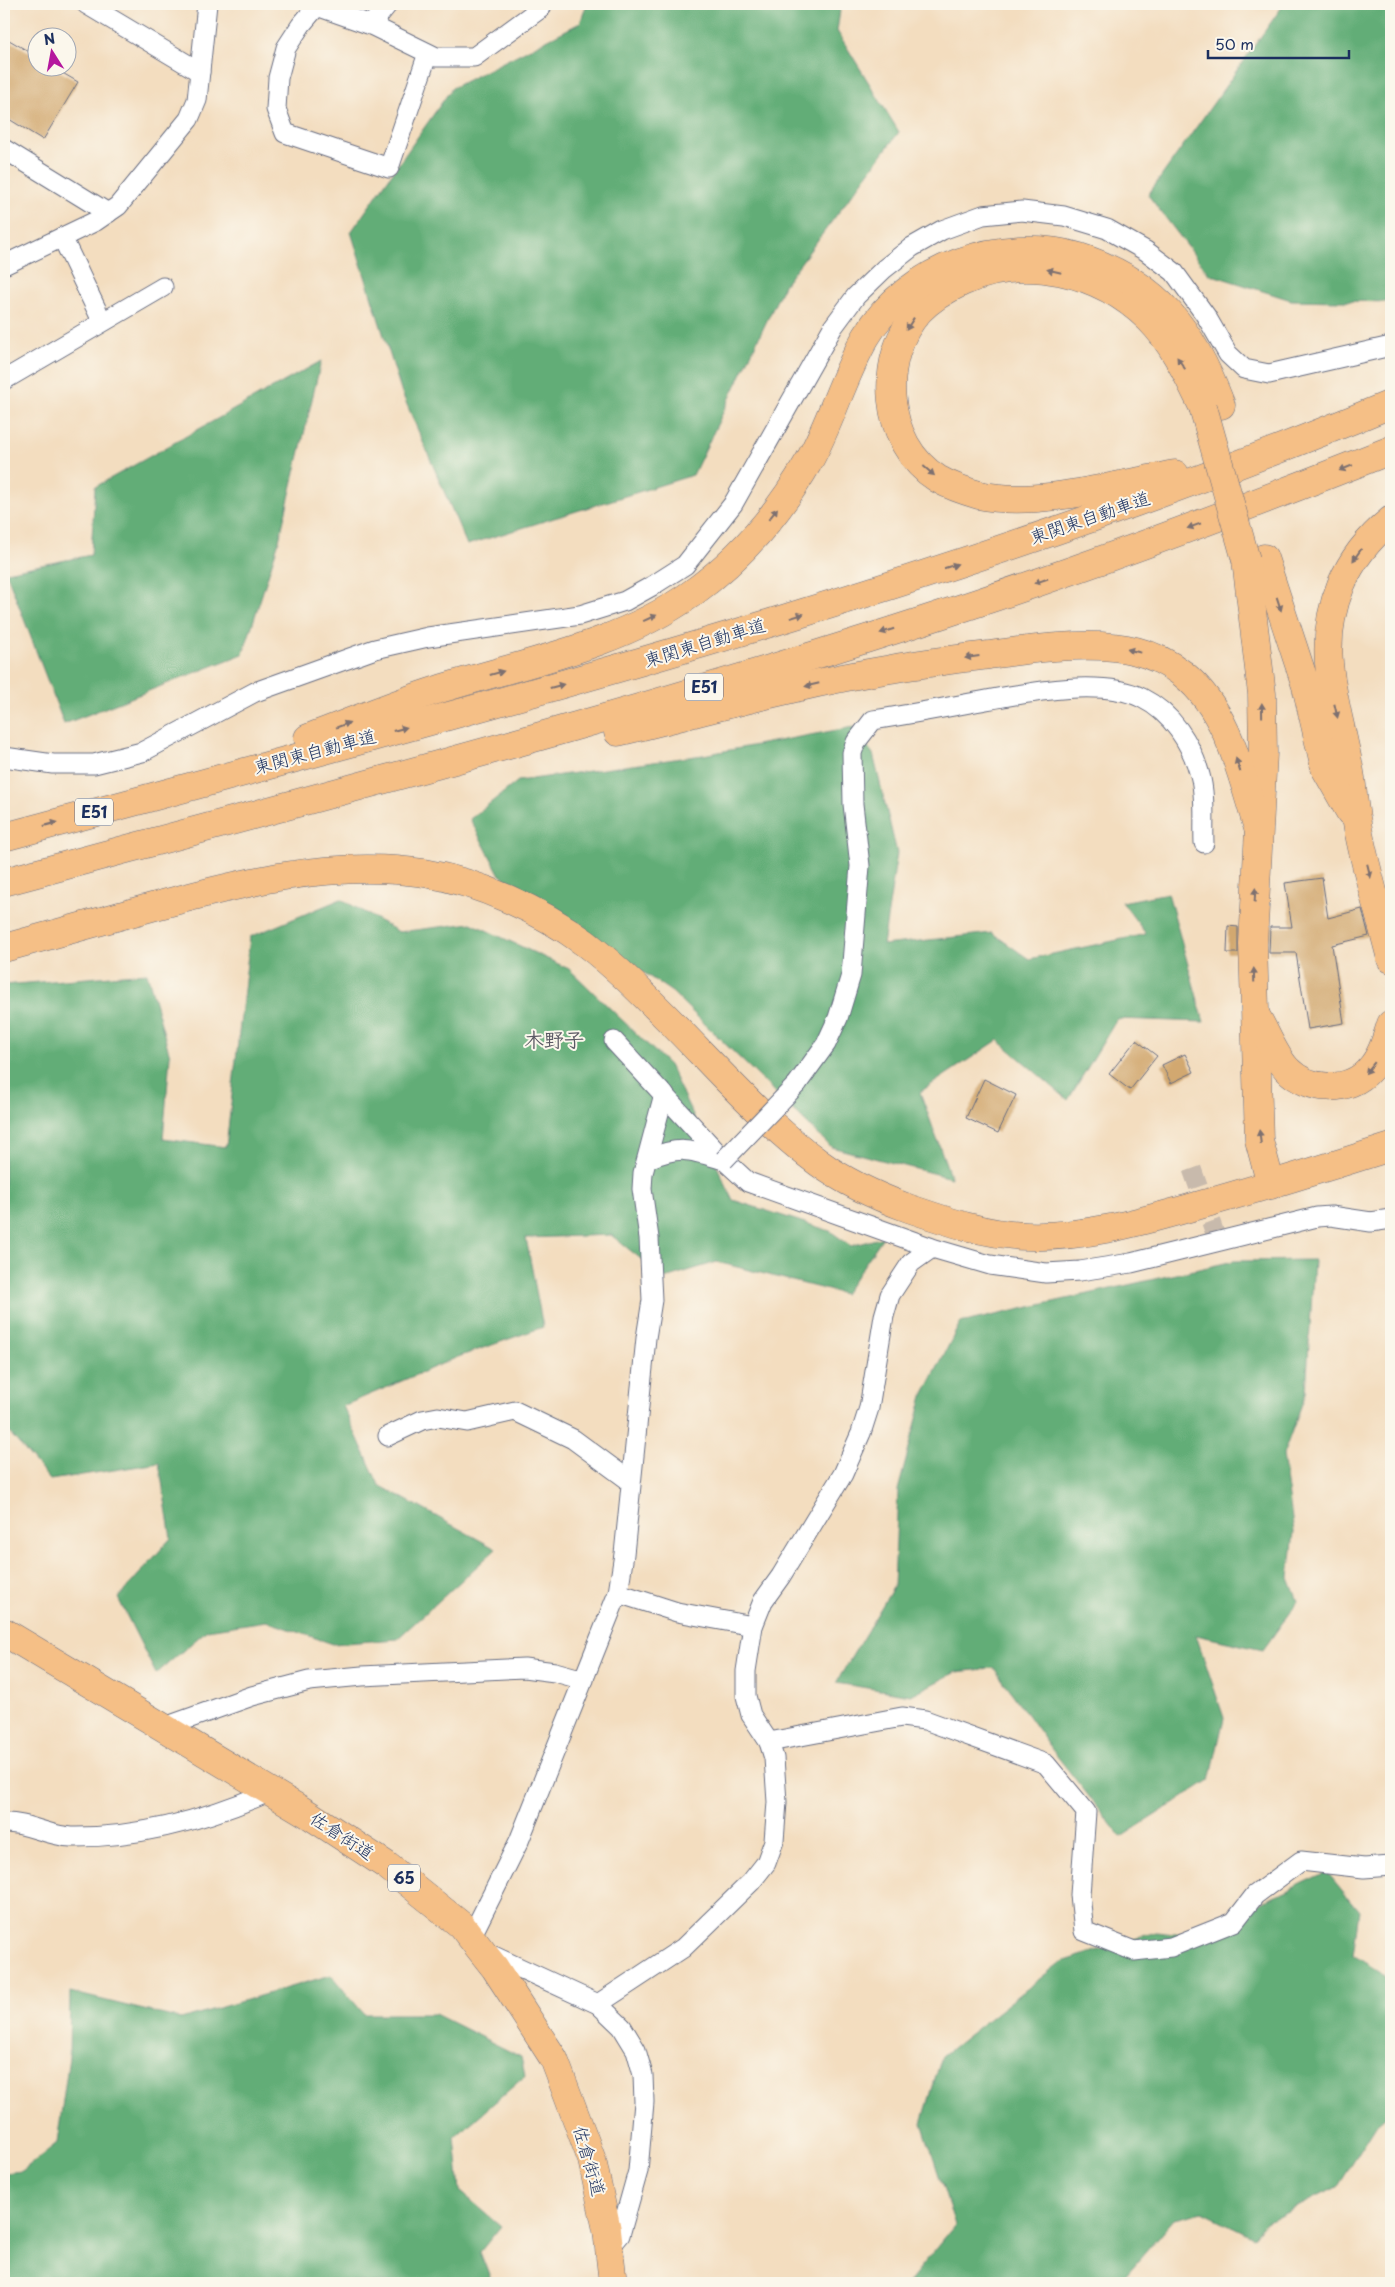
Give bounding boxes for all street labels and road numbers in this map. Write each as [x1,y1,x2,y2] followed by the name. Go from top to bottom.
[1026,483,1153,550] street label: 東関東自動車道
[640,610,769,673] street label: 東関東自動車道
[685,674,723,700] road number: E51
[250,721,379,780] street label: 東関東自動車道
[75,799,113,826] road number: E51
[305,1804,380,1866] street label: 佐倉街道
[388,1865,420,1892] road number: 65
[568,2122,613,2199] street label: 佐倉街道

